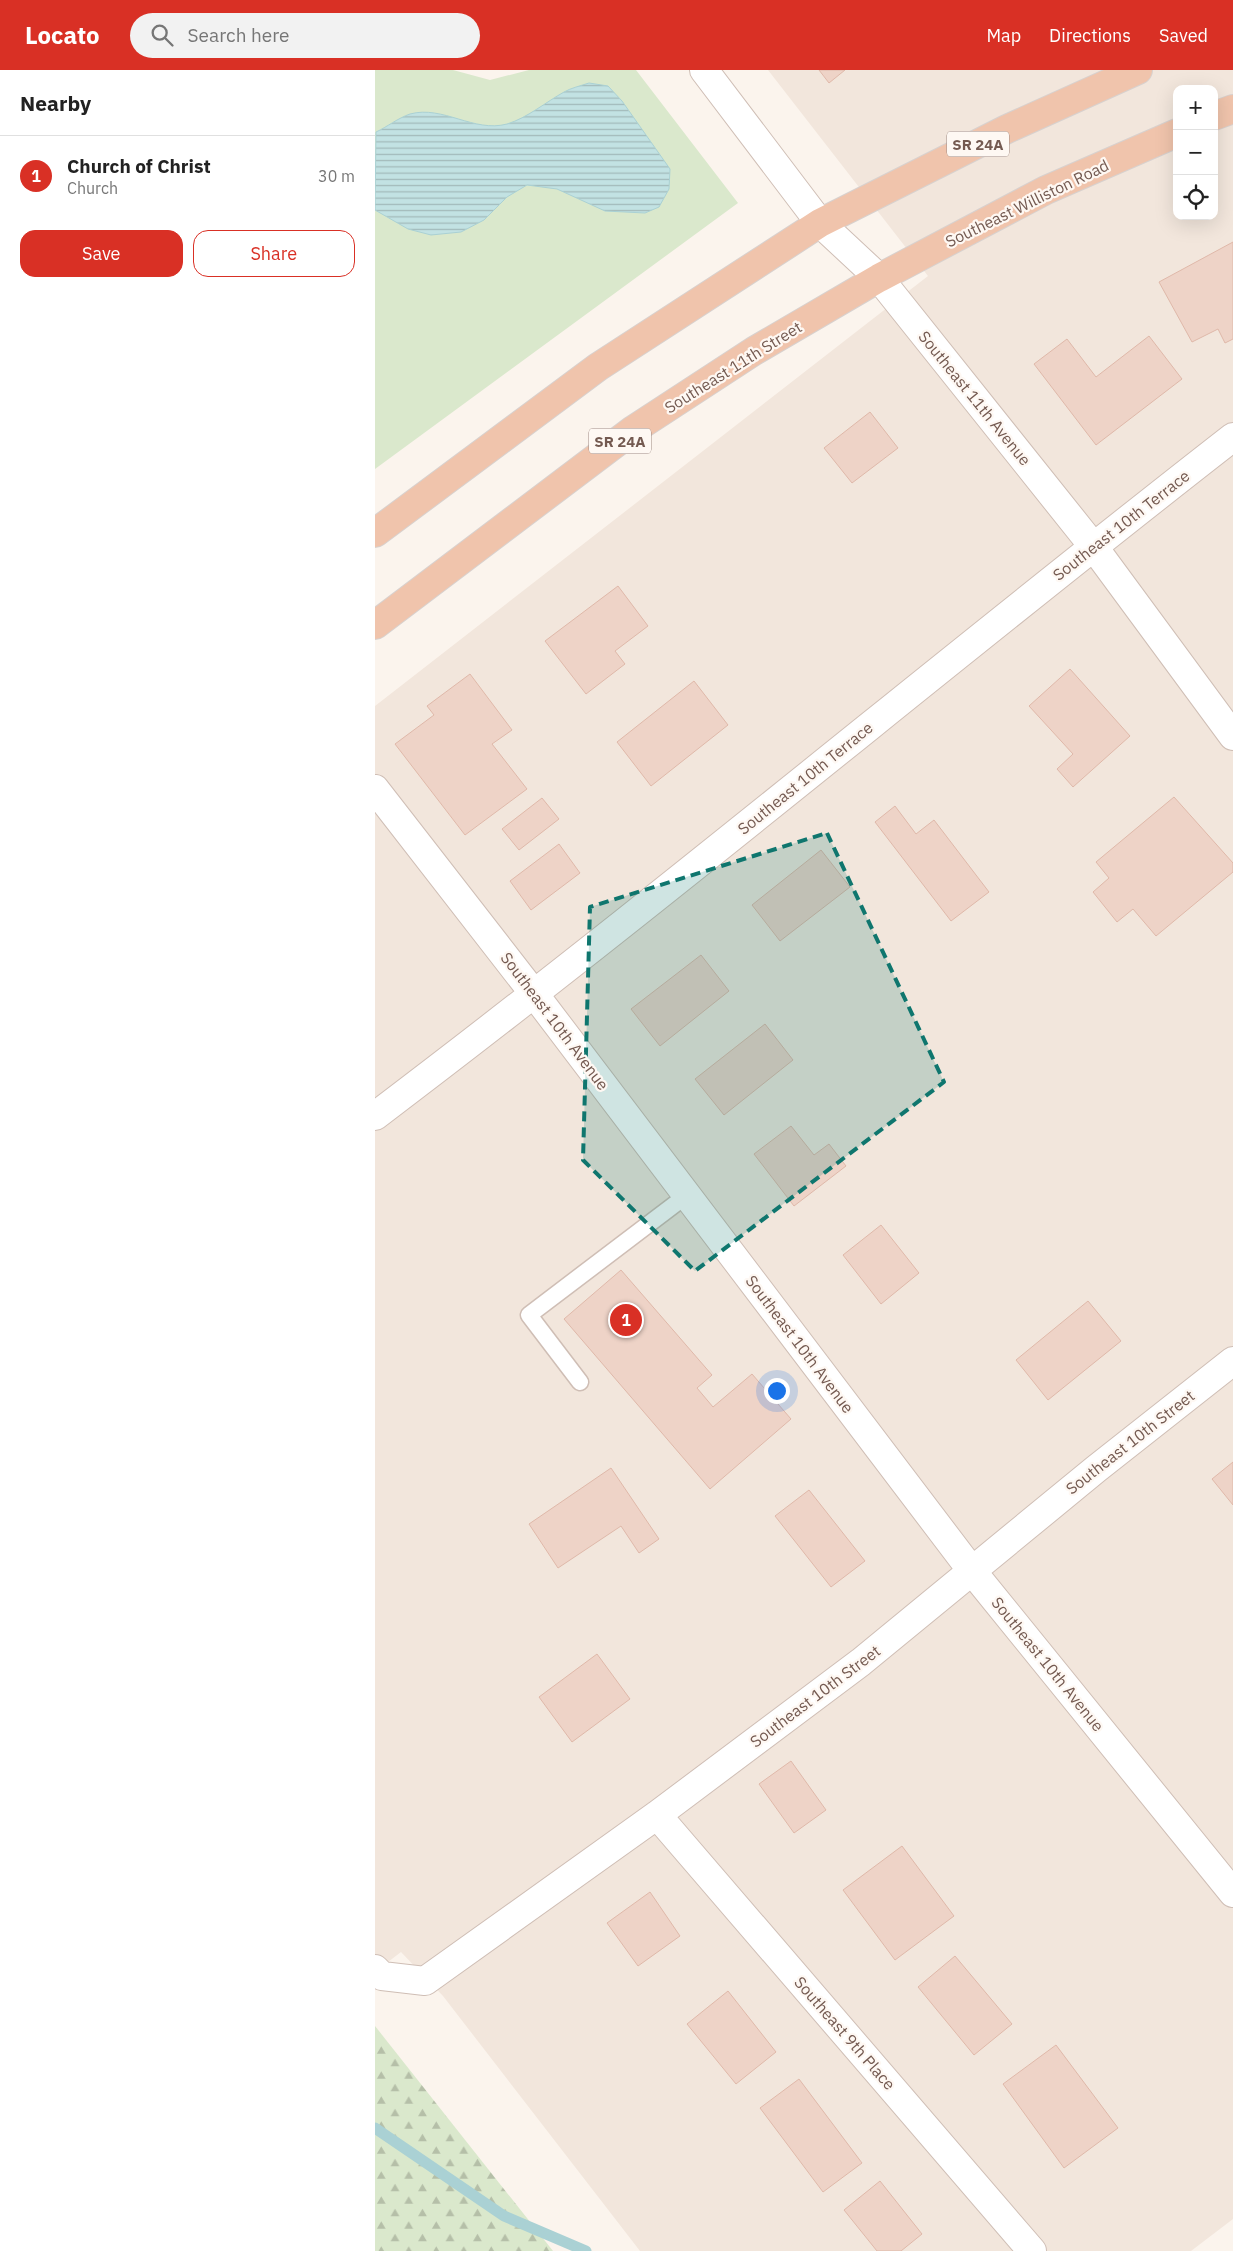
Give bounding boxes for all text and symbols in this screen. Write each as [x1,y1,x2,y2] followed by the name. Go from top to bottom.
[130,13,480,58] search box
[25,19,100,51] text: Locato
[148,21,176,49] icon: search
[188,23,289,47] text: Search here
[986,24,1021,47] text: Map
[1049,24,1131,47] text: Directions
[1159,24,1208,47] text: Saved
[1173,85,1218,220] map controls
[1173,85,1218,130] button: +
[20,89,91,117] text: Nearby
[1173,130,1218,175] button: −
[947,132,1009,156] road number: SR 24A
[67,154,211,178] text: Church of Christ
[942,155,1112,251] street label: Southeast Williston Road
[31,166,41,186] text: 1
[318,166,355,186] text: 30 m
[1173,175,1218,220] button: locate
[67,178,118,198] text: Church
[20,230,183,277] button: Save
[193,230,355,277] button: Share
[661,317,805,417] street label: Southeast 11th Street
[915,327,1036,470] street label: Southeast 11th Avenue
[589,428,651,454] road number: SR 24A
[1049,465,1194,585] street label: Southeast 10th Terrace
[733,717,877,839] street label: Southeast 10th Terrace
[497,948,614,1094] street label: Southeast 10th Avenue
[742,1271,859,1417] street label: Southeast 10th Avenue
[610,1301,642,1339] pin: 1
[764,1378,790,1404] your location
[1062,1385,1198,1499] street label: Southeast 10th Street
[988,1593,1109,1736] street label: Southeast 10th Avenue
[746,1640,884,1752] street label: Southeast 10th Street
[790,1972,900,2094] street label: Southeast 9th Place

